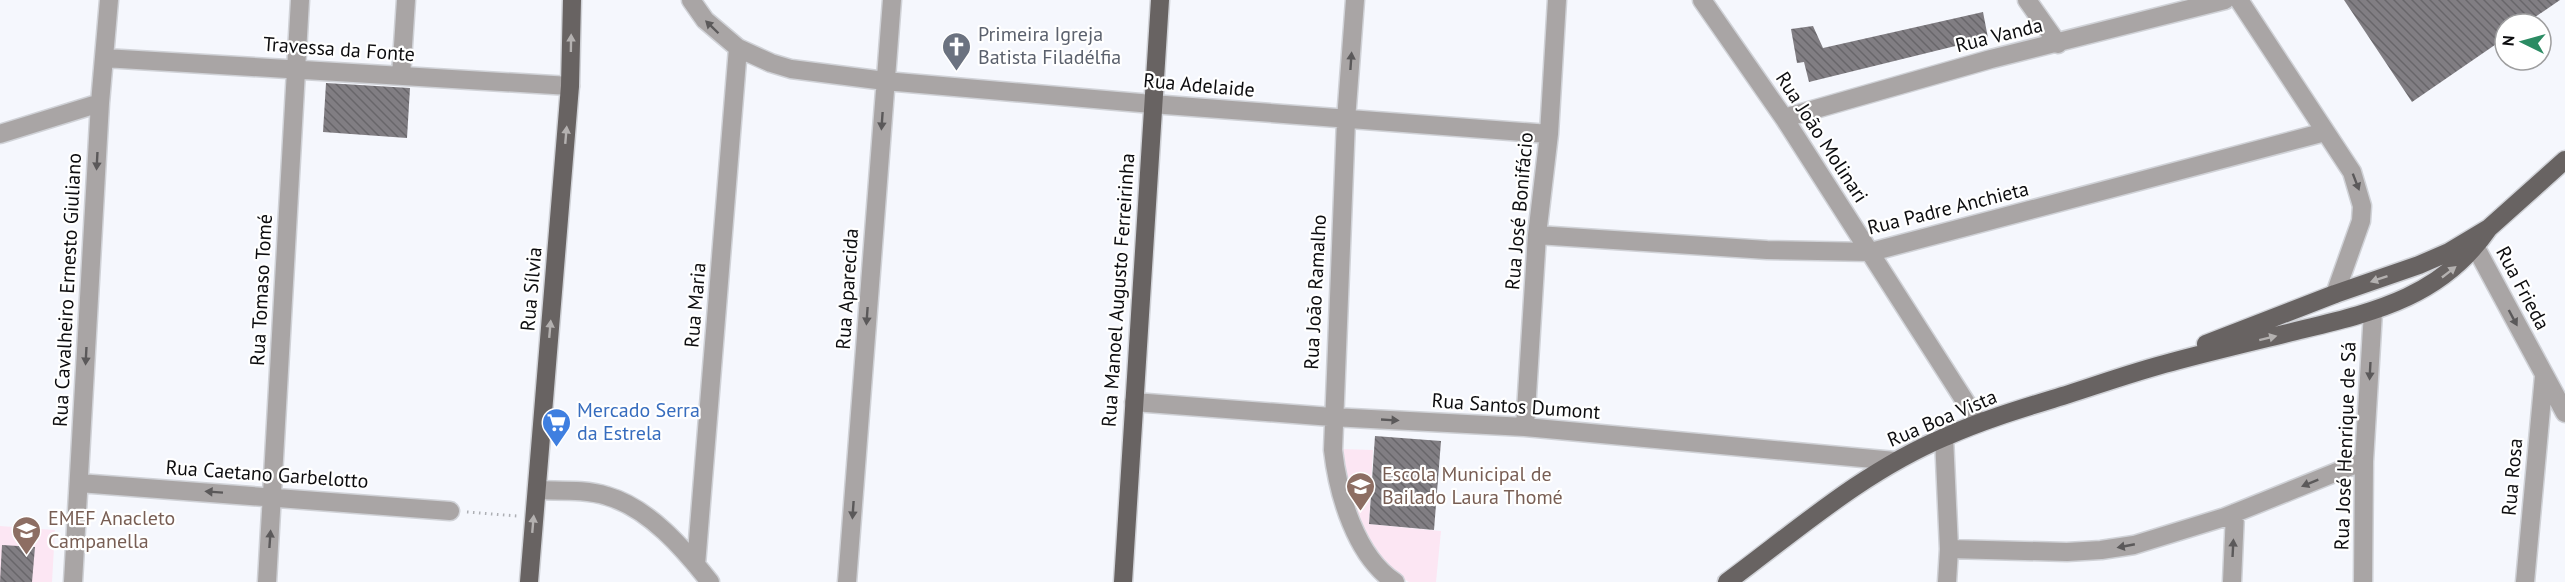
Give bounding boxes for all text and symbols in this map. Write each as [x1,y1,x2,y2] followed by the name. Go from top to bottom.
[1953,12,2045,58] street label: Rua Vanda
[2493,12,2553,72] north arrow
[706,20,720,34] one-way arrow
[978,21,1121,70] place label: Primeira Igreja Batista Filadélfia
[941,30,973,72] church icon: Primeira Igreja Batista Filadélfia
[262,31,416,67] street label: Travessa da Fonte
[566,34,576,53] one-way arrow
[2498,35,2518,47] text: N
[1346,52,1356,71] one-way arrow
[1142,67,1256,103] street label: Rua Adelaide
[1770,67,1874,207] street label: Rua João Molinari
[877,112,887,131] one-way arrow
[561,125,571,144] one-way arrow
[1499,131,1539,291] street label: Rua José Bonifácio
[47,152,87,428] street label: Rua Cavalheiro Ernesto Giuliano
[92,152,102,171] one-way arrow
[1095,152,1141,428] street label: Rua Manoel Augusto Ferreirinha
[2351,173,2361,191] one-way arrow
[1865,175,2031,241] street label: Rua Padre Anchieta
[244,213,278,367] street label: Rua Tomaso Tomé
[1298,214,1332,370] street label: Rua João Ramalho
[830,228,864,350] street label: Rua Aparecida
[2490,242,2556,334] street label: Rua Frieda
[514,246,548,332] street label: Rua Sílvia
[678,261,712,349] street label: Rua Maria
[2441,266,2457,278] one-way arrow
[2370,275,2388,284] one-way arrow
[862,306,872,325] one-way arrow
[2508,310,2518,327] one-way arrow
[545,320,555,339] one-way arrow
[2258,333,2277,343] one-way arrow
[2328,341,2362,551] street label: Rua José Henrique de Sá
[82,347,91,366] one-way arrow
[2365,361,2374,380] one-way arrow
[1883,383,2001,453] street label: Rua Boa Vista
[1431,387,1601,425] street label: Rua Santos Dumont
[577,397,700,446] place label: Mercado Serra da Estrela
[540,406,572,448] supermarket icon: Mercado Serra da Estrela
[1381,416,1400,425] one-way arrow
[2496,437,2528,517] street label: Rua Rosa
[165,454,369,494] street label: Rua Caetano Garbelotto
[1382,461,1563,510] place label: Escola Municipal de Bailado Laura Thomé
[1345,470,1377,512] school or university icon: Escola Municipal de Bailado Laura Thomé
[2301,479,2319,488] one-way arrow
[204,487,223,497] one-way arrow
[848,501,857,520] one-way arrow
[48,505,175,554] place label: EMEF Anacleto Campanella
[11,514,43,556] school or university icon: EMEF Anacleto Campanella
[529,514,538,533] one-way arrow
[265,529,274,548] one-way arrow
[2229,538,2238,557] one-way arrow
[2116,542,2135,551] one-way arrow

